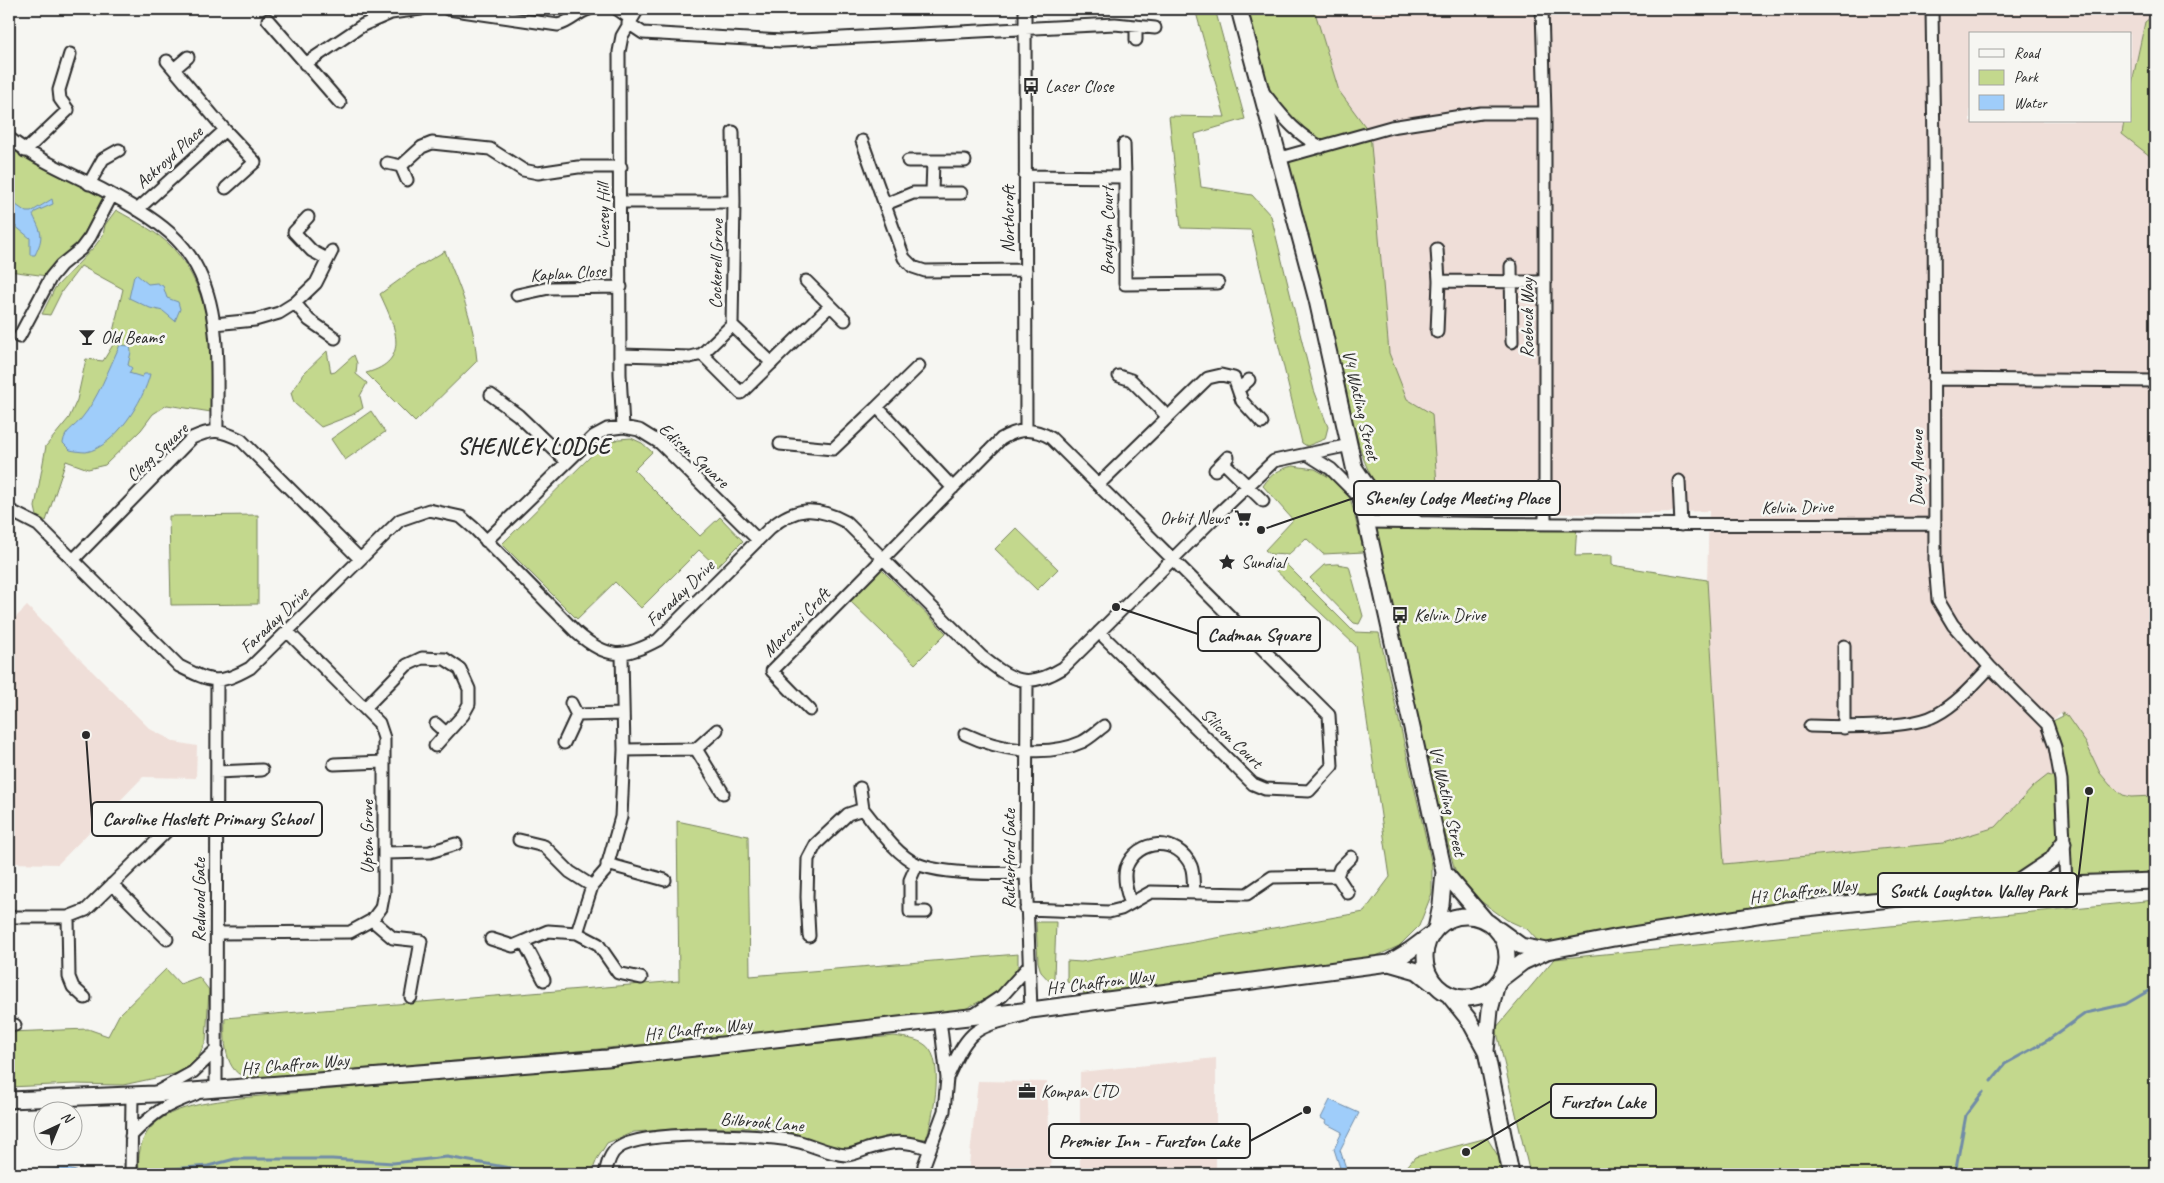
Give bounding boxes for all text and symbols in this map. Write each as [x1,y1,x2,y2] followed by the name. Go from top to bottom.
[1969,32,2132,122] legend
[2014,44,2041,63] text: Road
[2014,68,2039,87] text: Park
[1045,75,1115,97] place label: Laser Close
[1021,76,1041,96] bus stop icon: Laser Close
[2014,94,2048,113] text: Water
[131,120,208,193] street label: Ackroyd Place
[592,180,614,249] street label: Livesey Hill
[997,184,1019,253] street label: Northcroft
[1096,184,1118,275] street label: Brayton Court
[704,218,728,309] street label: Cockerell Grove
[530,259,608,287] street label: Kaplan Close
[1516,276,1538,358] street label: Roebuck Way
[101,326,165,348] place label: Old Beams
[77,327,97,347] bar icon: Old Beams
[1338,348,1385,464] street label: V4 Watling Street
[122,417,193,486] street label: Clegg Square
[654,418,735,493] street label: Edison Square
[1906,429,1928,506] street label: Davy Avenue
[457,433,613,461] district label: SHENLEY LODGE
[1354,481,1560,515] callout: Shenley Lodge Meeting Place
[1364,486,1551,510] text: Shenley Lodge Meeting Place
[1761,495,1834,519] street label: Kelvin Drive
[1160,507,1231,529] place label: Orbit News
[1233,508,1253,528] supermarket icon: Orbit News
[1241,551,1288,573] place label: Sundial
[1217,552,1237,572] place icon: Sundial
[641,554,720,631] street label: Faraday Drive
[235,581,314,658] street label: Faraday Drive
[758,582,835,661] street label: Marconi Croft
[1414,604,1486,626] place label: Kelvin Drive
[1390,605,1410,625] bus stop icon: Kelvin Drive
[1198,617,1320,651] callout: Cadman Square
[1208,623,1312,647] text: Cadman Square
[1196,703,1269,774] street label: Silicon Court
[1425,744,1472,860] street label: V4 Watling Street
[356,799,378,874] street label: Upton Grove
[92,802,322,836] callout: Caroline Haslett Primary School
[102,807,315,831] text: Caroline Haslett Primary School
[998,808,1020,909] street label: Rutherford Gate
[188,857,210,942] street label: Redwood Gate
[1748,873,1860,909] street label: H7 Chaffron Way
[1878,873,2077,907] callout: South Loughton Valley Park
[1889,879,2069,903] text: South Loughton Valley Park
[1045,964,1157,1000] street label: H7 Chaffron Way
[643,1012,755,1046] street label: H7 Chaffron Way
[240,1048,352,1080] street label: H7 Chaffron Way
[1041,1080,1119,1102] place label: Kompan LTD
[1017,1081,1037,1101] office icon: Kompan LTD
[1551,1084,1656,1118] callout: Furzton Lake
[1561,1090,1647,1114] text: Furzton Lake
[32,1100,82,1150] north arrow
[720,1107,806,1137] street label: Bilbrook Lane
[58,1108,77,1128] text: N
[1049,1124,1250,1158] callout: Premier Inn - Furzton Lake
[1059,1129,1241,1153] text: Premier Inn - Furzton Lake

